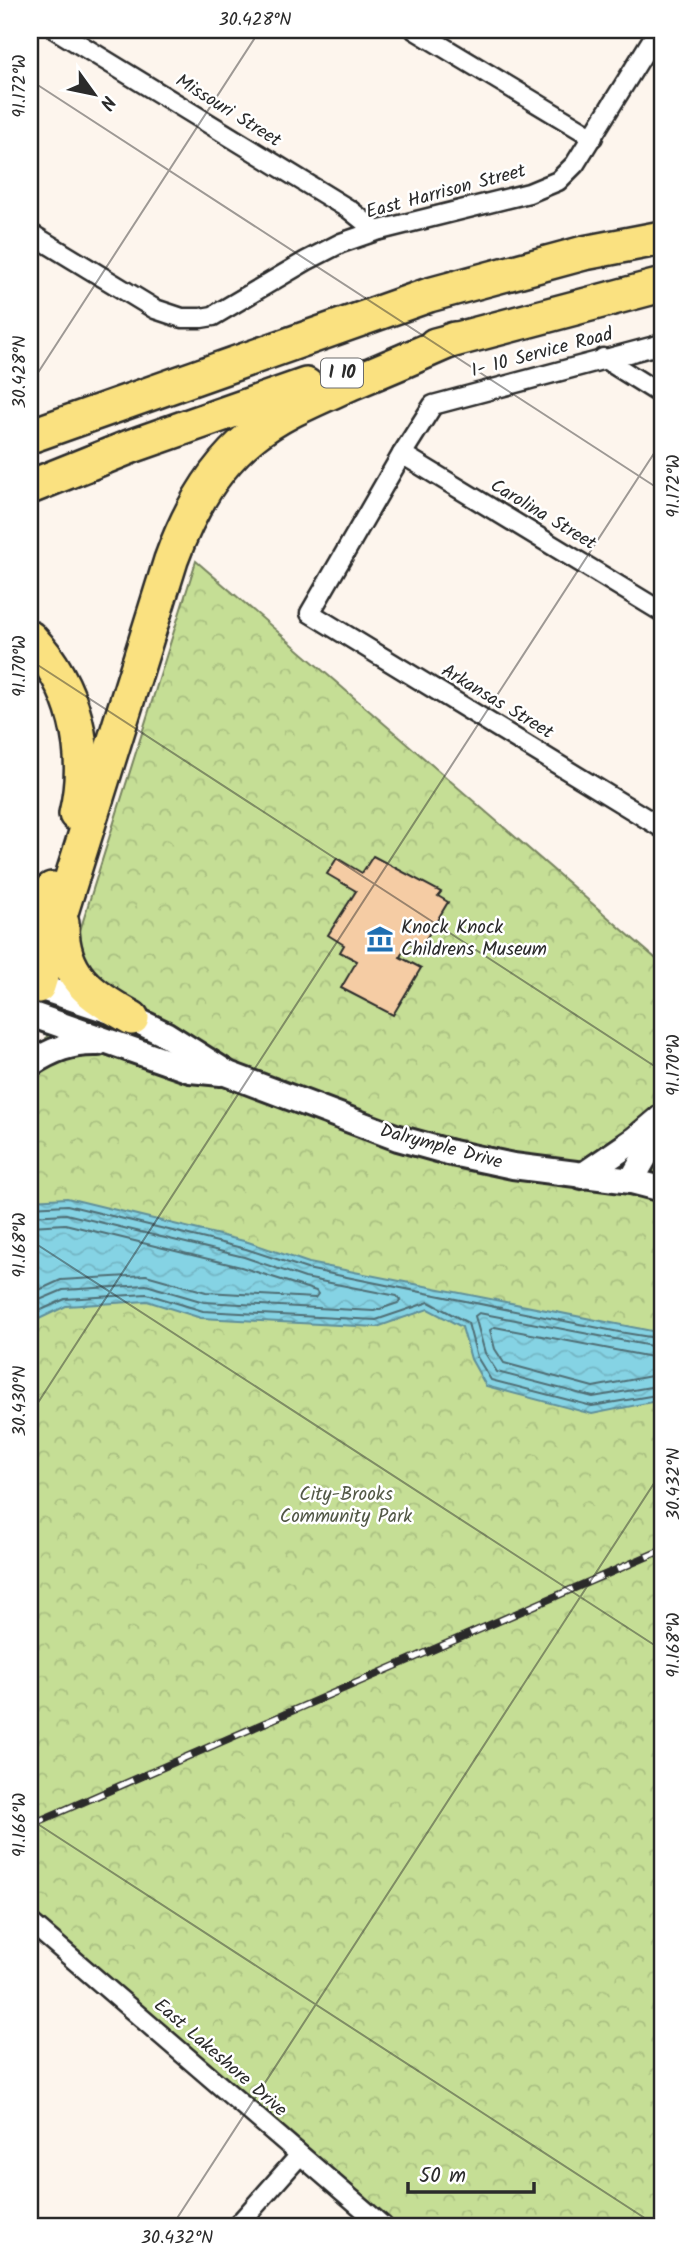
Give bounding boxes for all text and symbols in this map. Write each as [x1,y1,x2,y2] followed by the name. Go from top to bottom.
[218,6,292,35] text: 30.428°N
[6,54,35,118] text: 91.172°W
[60,60,130,130] north arrow
[169,66,287,156] street label: Missouri Street
[91,89,122,115] text: N
[363,156,530,228] street label: East Harrison Street
[468,320,617,386] street label: I- 10 Service Road
[6,335,35,409] text: 30.428°N
[321,358,363,388] road number: I 10
[660,454,689,518] text: 91.172°W
[484,471,602,559] street label: Carolina Street
[6,635,35,697] text: 91.170°W
[435,657,560,748] street label: Arkansas Street
[401,913,547,965] place label: Knock Knock Childrens Museum
[365,924,395,954] museum icon: Knock Knock Childrens Museum
[660,1034,689,1096] text: 91.170°W
[376,1116,506,1178] street label: Dalrymple Drive
[6,1212,35,1278] text: 91.168°W
[6,1365,35,1437] text: 30.430°N
[660,1448,689,1520] text: 30.432°N
[280,1480,412,1532] park label: City-Brooks Community Park
[660,1612,689,1678] text: 91.168°W
[6,1793,35,1857] text: 91.166°W
[146,1991,294,2125] street label: East Lakeshore Drive
[408,2151,534,2195] scale bar
[419,2160,466,2193] text: 50 m
[141,2224,213,2253] text: 30.432°N

